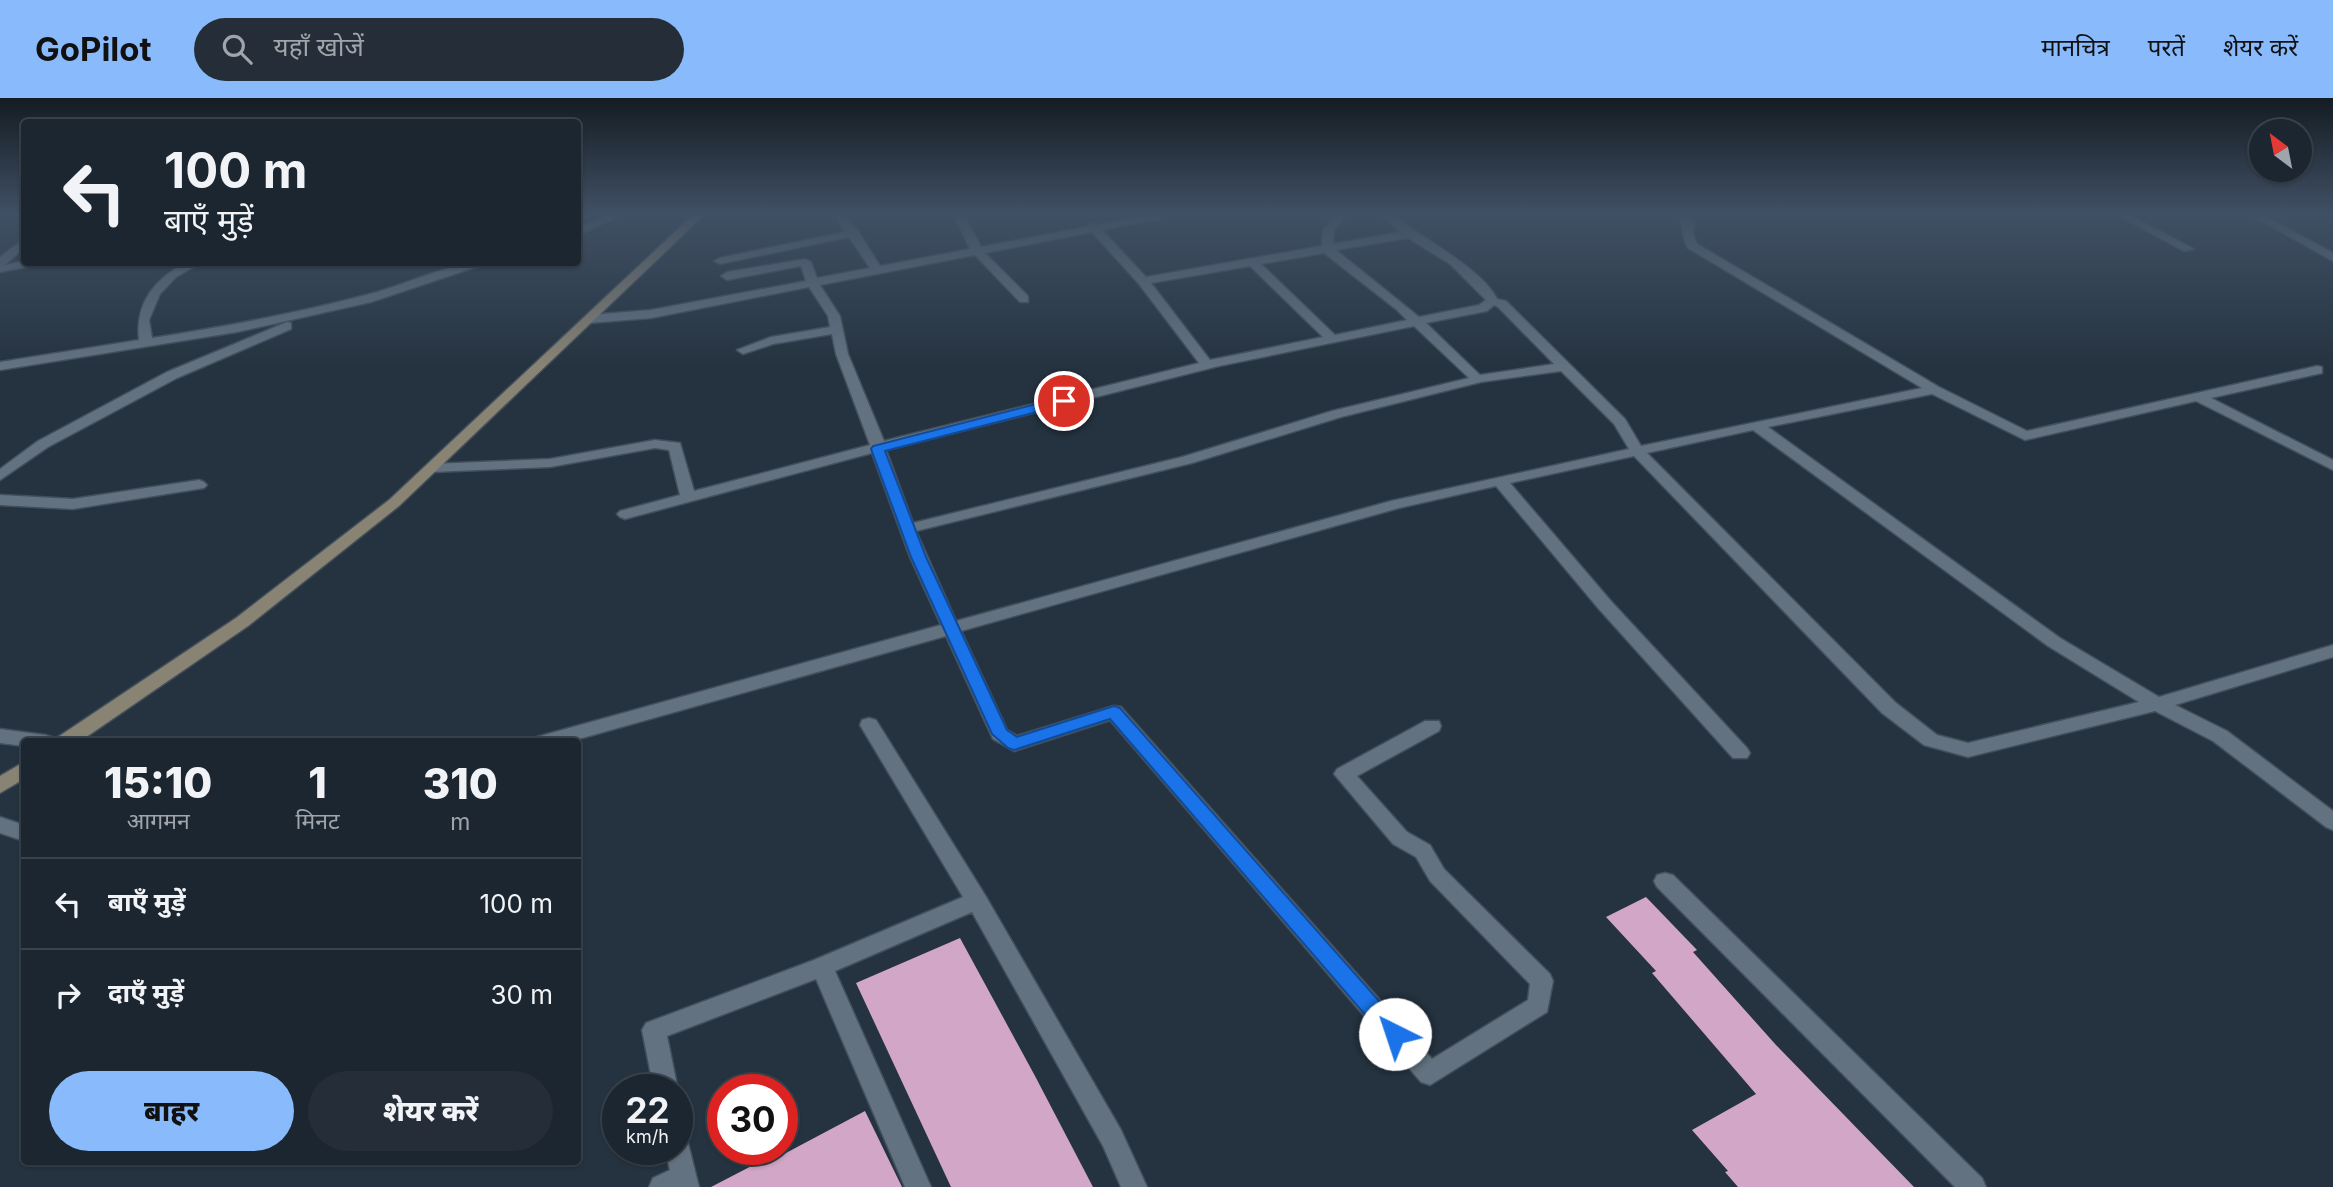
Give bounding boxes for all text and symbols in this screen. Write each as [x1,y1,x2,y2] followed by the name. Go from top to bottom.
[194,18,684,81] search box
[35,29,152,69] text: GoPilot
[218,30,256,68] icon: search
[274,31,364,62] text: यहाँ खोजें
[2041,33,2110,62] text: मानचित्र
[2148,33,2185,62] text: परतें
[2223,33,2298,62] text: शेयर करें
[2249,119,2312,182] north arrow
[2249,119,2312,182] map controls
[164,141,308,200] text: 100 m
[49,147,140,238] icon: left
[164,201,254,240] text: बाएँ मुड़ें
[1034,371,1094,431] pin
[1045,382,1083,420] icon: arrive
[104,757,212,808] text: 15:10
[308,757,327,808] text: 1
[423,758,498,809] text: 310
[127,807,190,835] text: आगमन
[296,807,340,835] text: मिनट
[450,808,470,836] text: m
[49,885,87,923] icon: left
[108,886,185,917] text: बाएँ मुड़ें
[480,888,553,919] text: 100 m
[49,976,87,1014] icon: right
[108,977,184,1008] text: दाएँ मुड़ें
[490,979,553,1010] text: 30 m
[1358,997,1432,1071] position arrow
[49,1071,294,1151] button: बाहर
[308,1071,553,1151] button: शेयर करें
[707,1074,798,1165] speed limit sign: 30
[625,1089,670,1131] text: 22
[626,1126,669,1147] text: km/h

